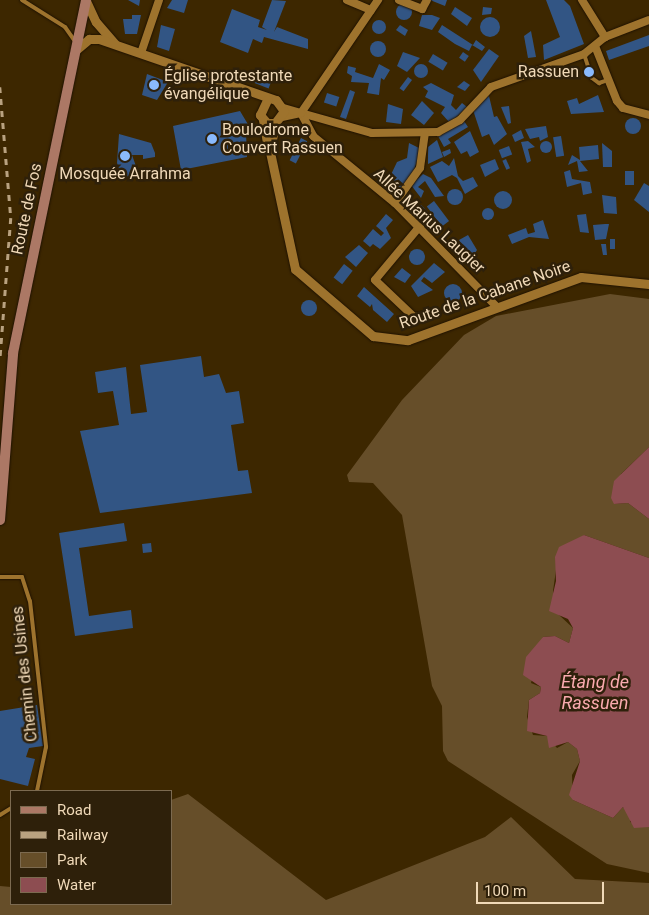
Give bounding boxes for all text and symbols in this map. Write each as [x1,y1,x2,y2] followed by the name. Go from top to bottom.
[518,62,579,82] place label: Rassuen
[164,66,292,104] place label: Église protestante évangélique
[583,66,595,78] marker: Rassuen
[148,79,160,91] marker: Église protestante évangélique
[222,120,343,158] place label: Boulodrome Couvert Rassuen
[206,133,218,145] marker: Boulodrome Couvert Rassuen
[119,150,131,162] marker: Mosquée Arrahma
[8,162,46,256] street label: Route de Fos
[59,164,191,184] place label: Mosquée Arrahma
[369,164,489,278] street label: Allée Marius Laugier
[397,257,573,333] street label: Route de la Cabane Noire
[8,605,42,743] street label: Chemin des Usines
[561,672,629,714] water label: Étang de Rassuen
[10,790,172,905] legend
[57,801,91,819] text: Road
[57,826,108,844] text: Railway
[57,851,87,869] text: Park
[479,872,606,904] scale bar
[57,876,96,894] text: Water
[484,882,526,900] text: 100 m

